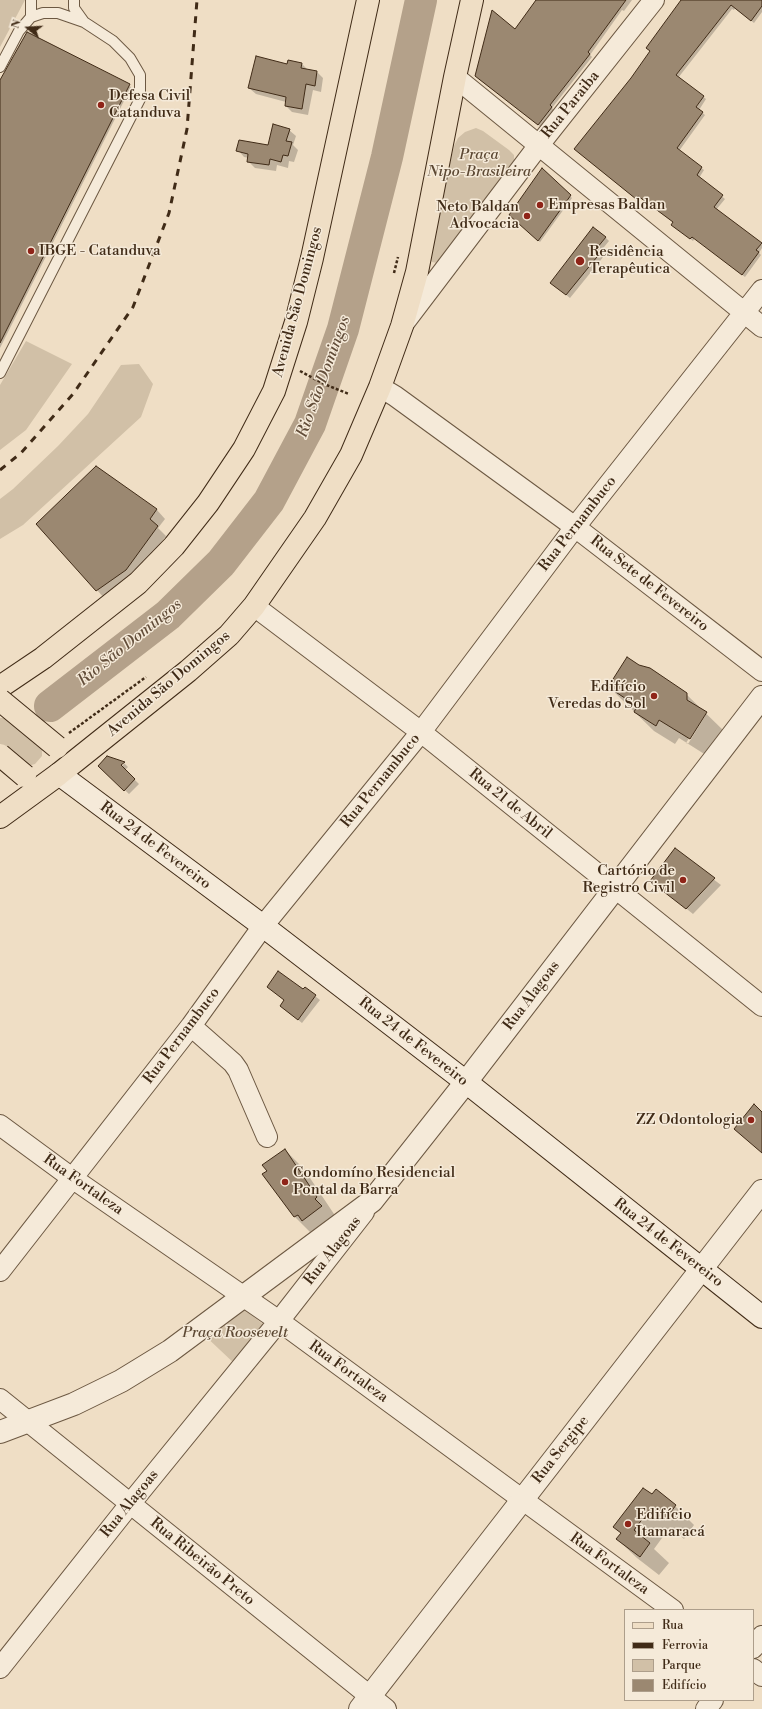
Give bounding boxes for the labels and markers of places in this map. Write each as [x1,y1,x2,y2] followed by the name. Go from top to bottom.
[109,87,190,122] place label: Defesa Civil Catanduva
[96,100,106,110] marker: Defesa Civil Catanduva
[548,196,665,214] place label: Empresas Baldan
[436,198,519,233] place label: Neto Baldan Advocacia
[535,200,545,210] marker: Empresas Baldan
[522,211,532,221] marker: Neto Baldan Advocacia
[39,242,161,260] place label: IBGE - Catanduva
[589,243,670,278] place label: Residência Terapêutica
[26,246,36,256] marker: IBGE - Catanduva
[574,255,586,267] marker: Residência Terapêutica
[548,678,646,713] place label: Edifício Veredas do Sol
[649,691,659,701] marker: Edifício Veredas do Sol
[583,862,675,897] place label: Cartório de Registro Civil
[678,875,688,885] marker: Cartório de Registro Civil
[636,1111,743,1129] place label: ZZ Odontologia
[746,1115,756,1125] marker: ZZ Odontologia
[293,1164,455,1199] place label: Condomíno Residencial Pontal da Barra
[280,1177,290,1187] marker: Condomíno Residencial Pontal da Barra
[636,1506,705,1541] place label: Edifício Itamaracá
[623,1519,633,1529] marker: Edifício Itamaracá

